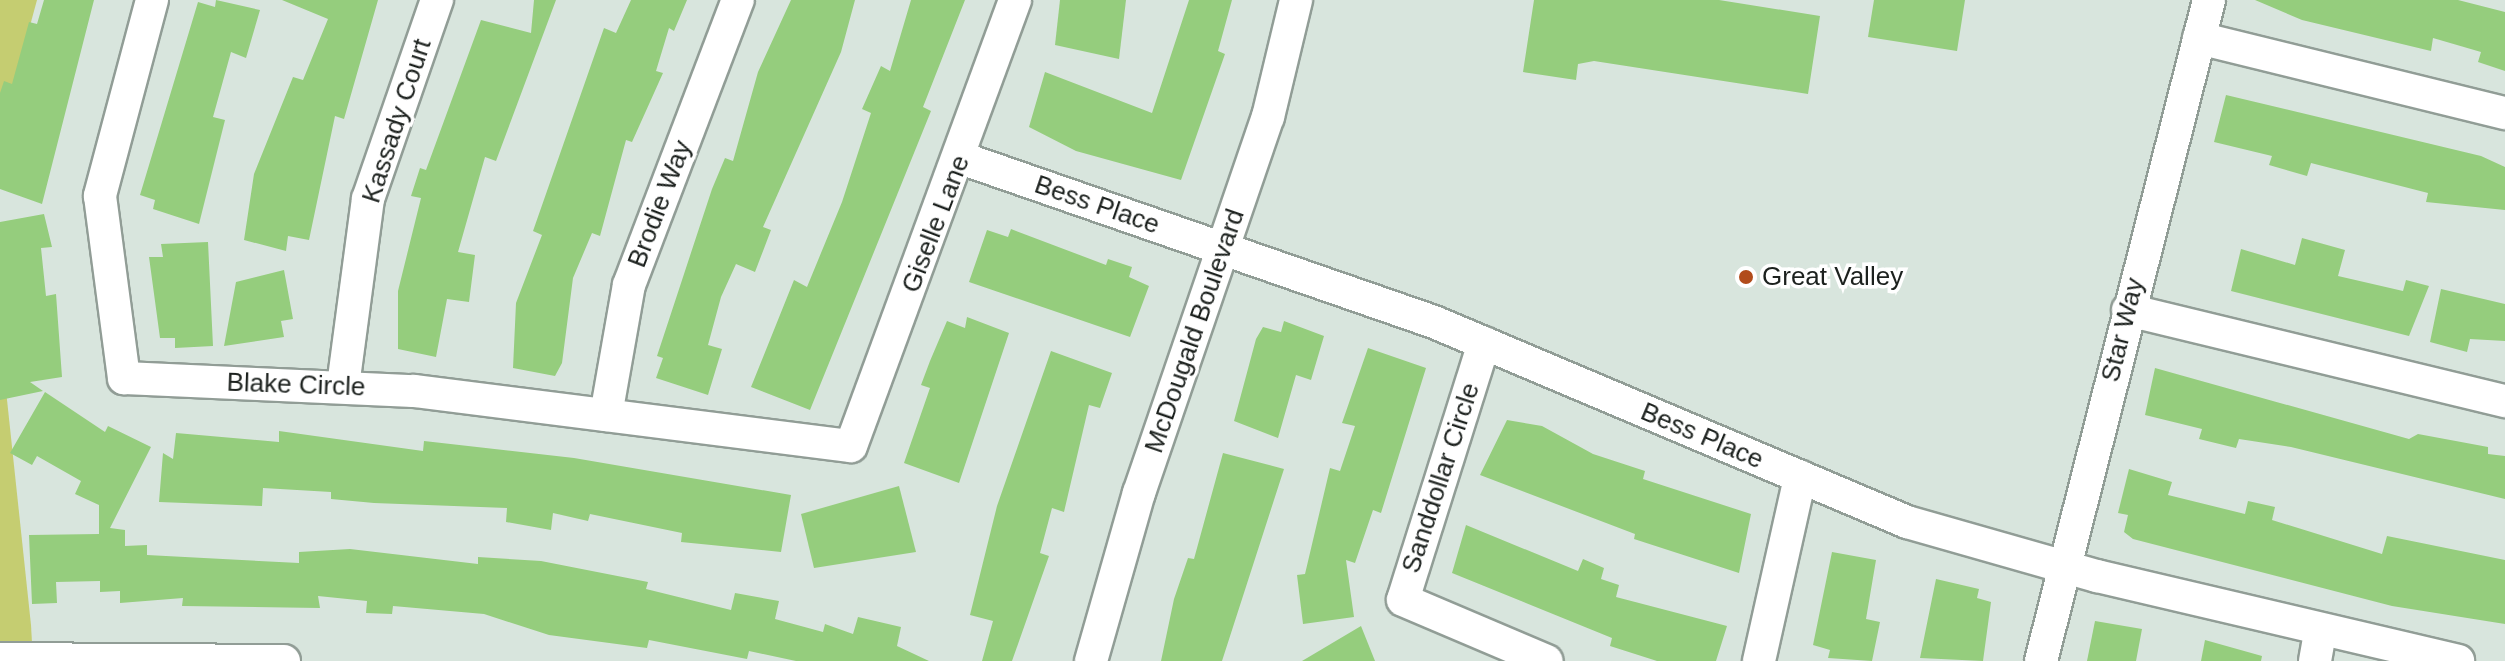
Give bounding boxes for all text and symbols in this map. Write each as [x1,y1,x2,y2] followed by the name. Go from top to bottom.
[356,35,438,207] street label: Kassady Court
[622,136,698,272] street label: Brodie Way
[896,151,976,297] street label: Giselle Lane
[1030,169,1164,241] street label: Bess Place
[1139,205,1251,457] street label: McDougald Boulevard
[1762,261,1903,293] place label: Great Valley
[1737,268,1755,286] marker: Great Valley
[2095,275,2151,385] street label: Star Way
[226,367,366,403] street label: Blake Circle
[1396,379,1486,577] street label: Sanddollar Circle
[1636,396,1768,476] street label: Bess Place

